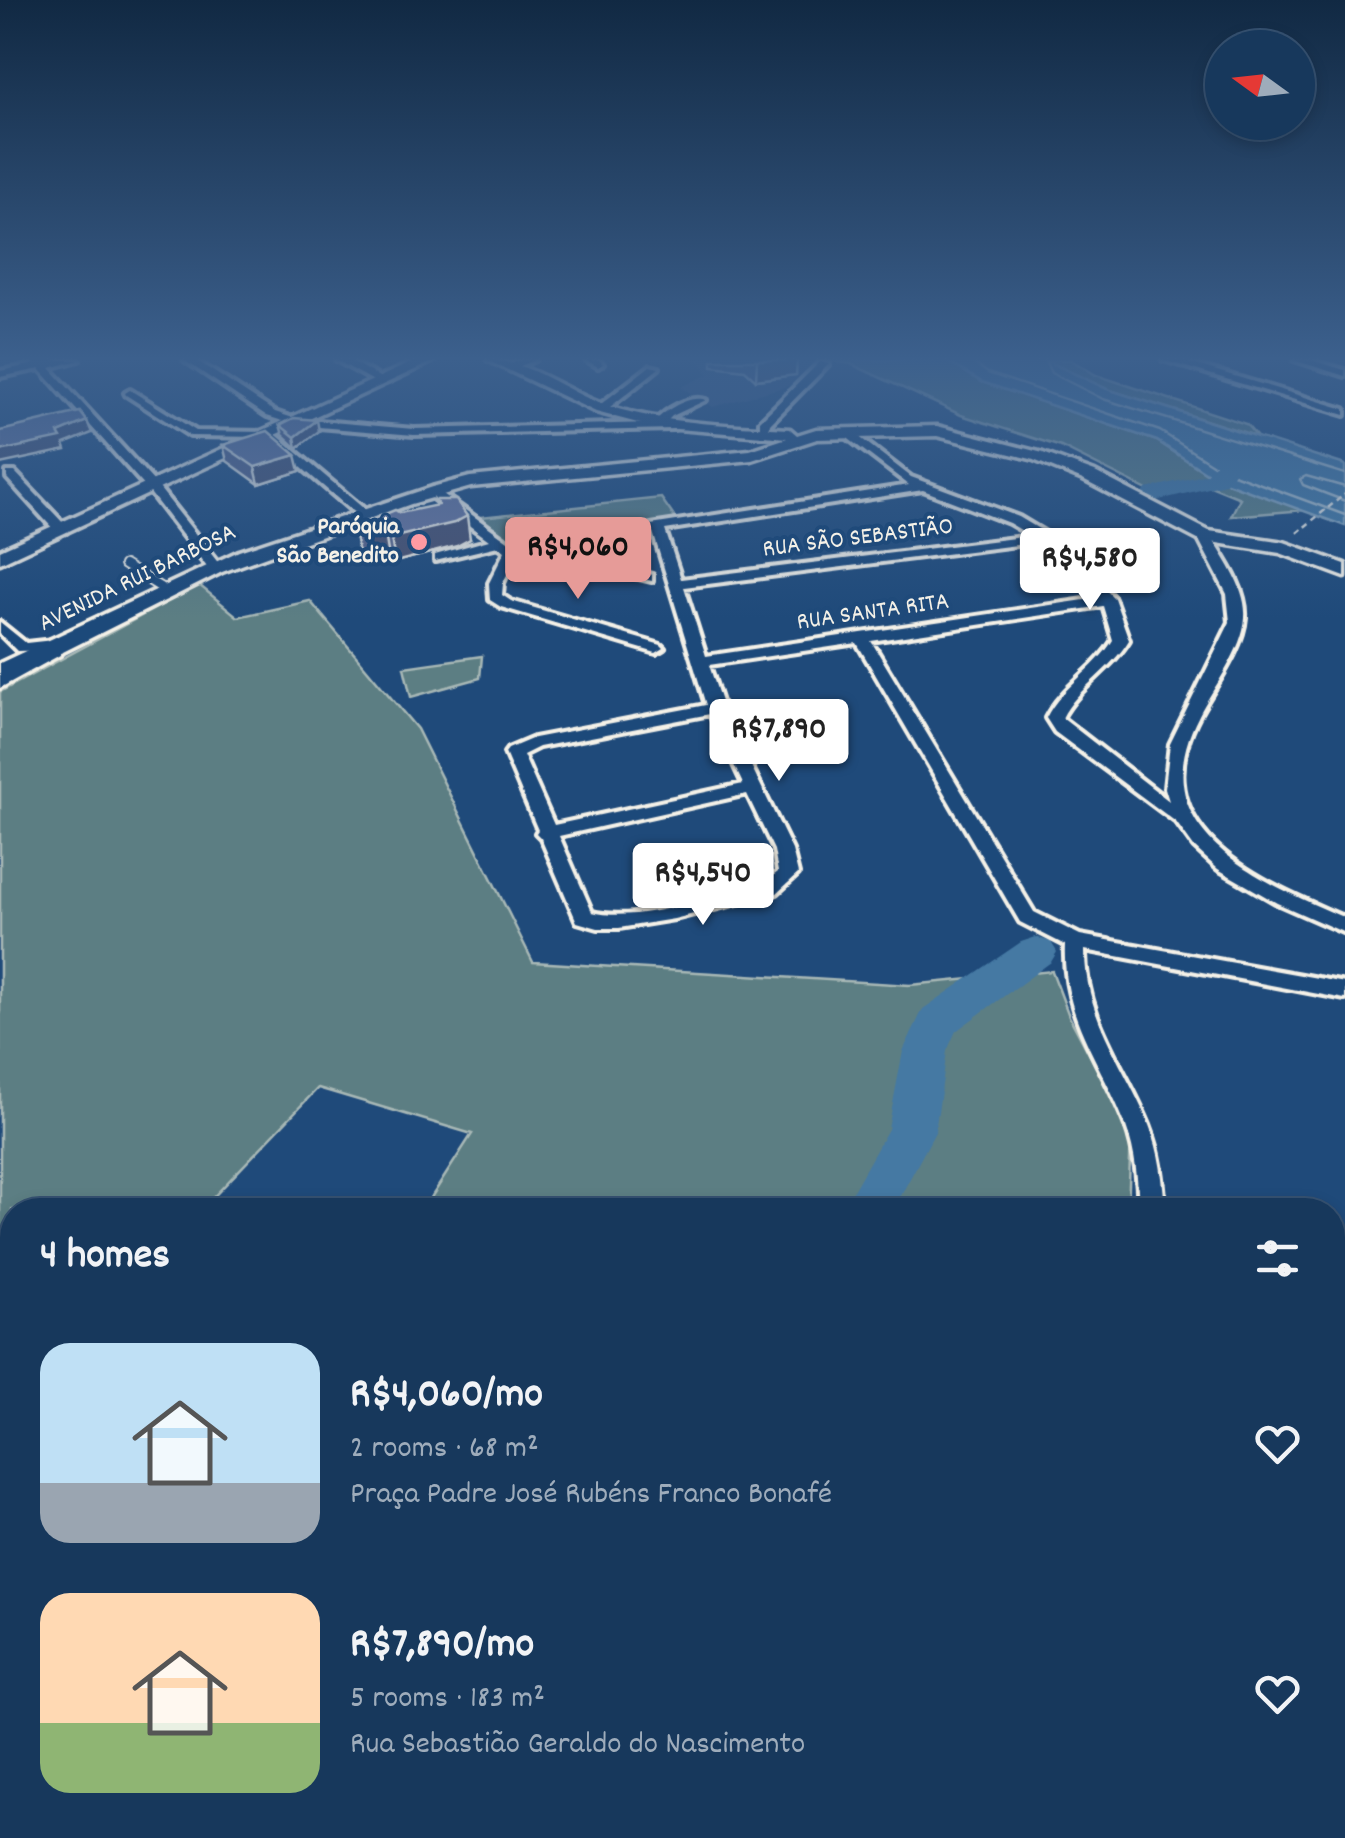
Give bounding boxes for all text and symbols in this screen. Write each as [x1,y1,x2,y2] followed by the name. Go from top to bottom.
[1205,30,1315,140] north arrow
[1205,30,1315,140] map controls
[761,509,955,569] street label: RUA SÃO SEBASTIÃO
[277,510,400,575] place label: Paróquia São Benedito
[33,516,243,642] street label: AVENIDA RUI BARBOSA
[486,517,670,602] pin: R$4,060
[527,526,629,572] text: R$4,060
[998,528,1182,613] pin: R$4,580
[408,531,430,553] marker: Paróquia São Benedito
[1042,537,1138,583] text: R$4,580
[794,584,952,642] street label: RUA SANTA RITA
[687,699,871,784] pin: R$7,890
[731,708,827,754] text: R$7,890
[611,843,795,928] pin: R$4,540
[655,852,751,898] text: R$4,540
[40,1228,170,1288] text: 4 homes
[1250,1231,1305,1286] icon: filters
[350,1367,543,1427] text: R$4,060/mo
[120,1383,240,1503] icon: home
[1250,1416,1305,1471] icon: heart
[350,1427,539,1473] text: 2 rooms · 68 m²
[350,1473,832,1519] text: Praça Padre José Rubéns Franco Bonafé
[350,1617,534,1677] text: R$7,890/mo
[120,1633,240,1753] icon: home
[1250,1666,1305,1721] icon: heart
[350,1677,545,1723] text: 5 rooms · 183 m²
[350,1723,805,1769] text: Rua Sebastião Geraldo do Nascimento

